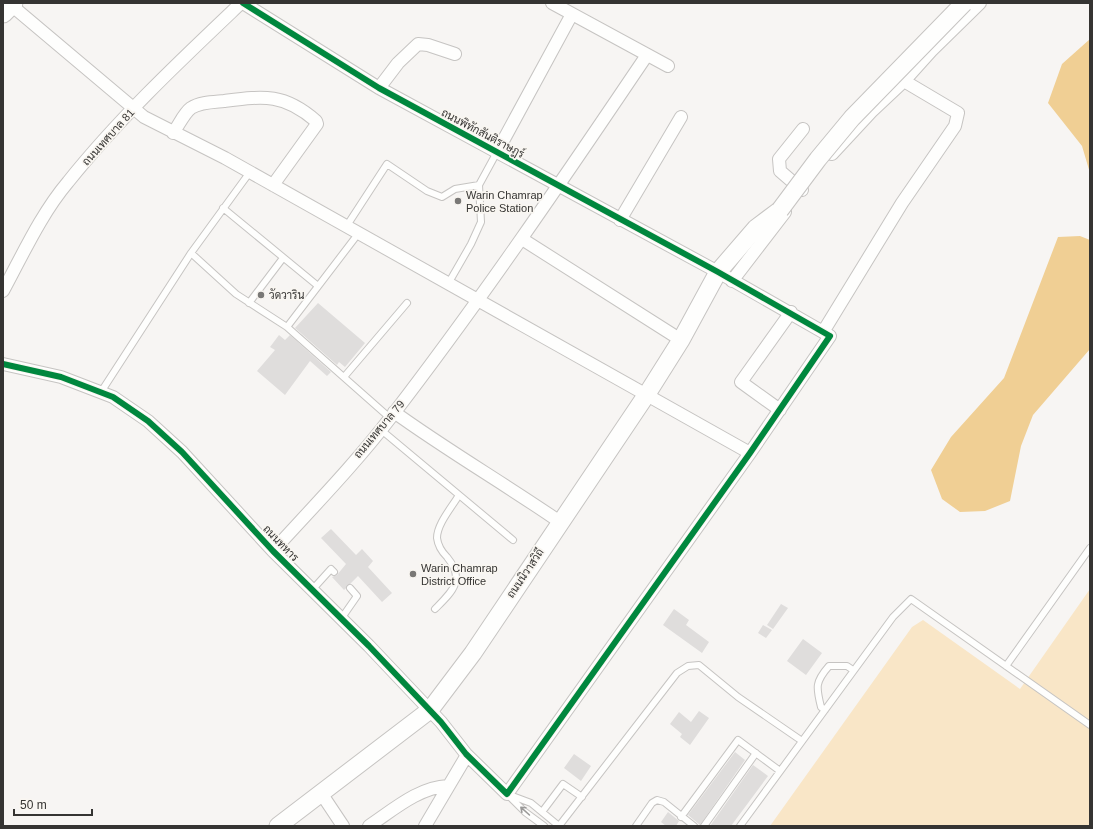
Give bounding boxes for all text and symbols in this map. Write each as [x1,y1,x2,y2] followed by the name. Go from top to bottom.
[439,104,527,162] street label: ถนนพิทักสันติราษฎร์
[80,106,136,168] street label: ถนนเทศบาล 81
[466,189,543,214] place label: Warin Chamrap Police Station
[453,196,463,206] marker: Warin Chamrap Police Station
[269,288,304,301] place label: วัดวาริน
[256,290,266,300] marker: วัดวาริน
[351,398,407,460] street label: ถนนเทศบาล 79
[261,523,301,563] street label: ถนนทหาร
[502,545,546,600] street label: ถนนนิวาสวิถี
[421,562,498,587] place label: Warin Chamrap District Office
[408,569,418,579] marker: Warin Chamrap District Office
[14,791,92,817] scale bar
[20,798,47,812] text: 50 m
[520,806,530,816] one-way arrow

